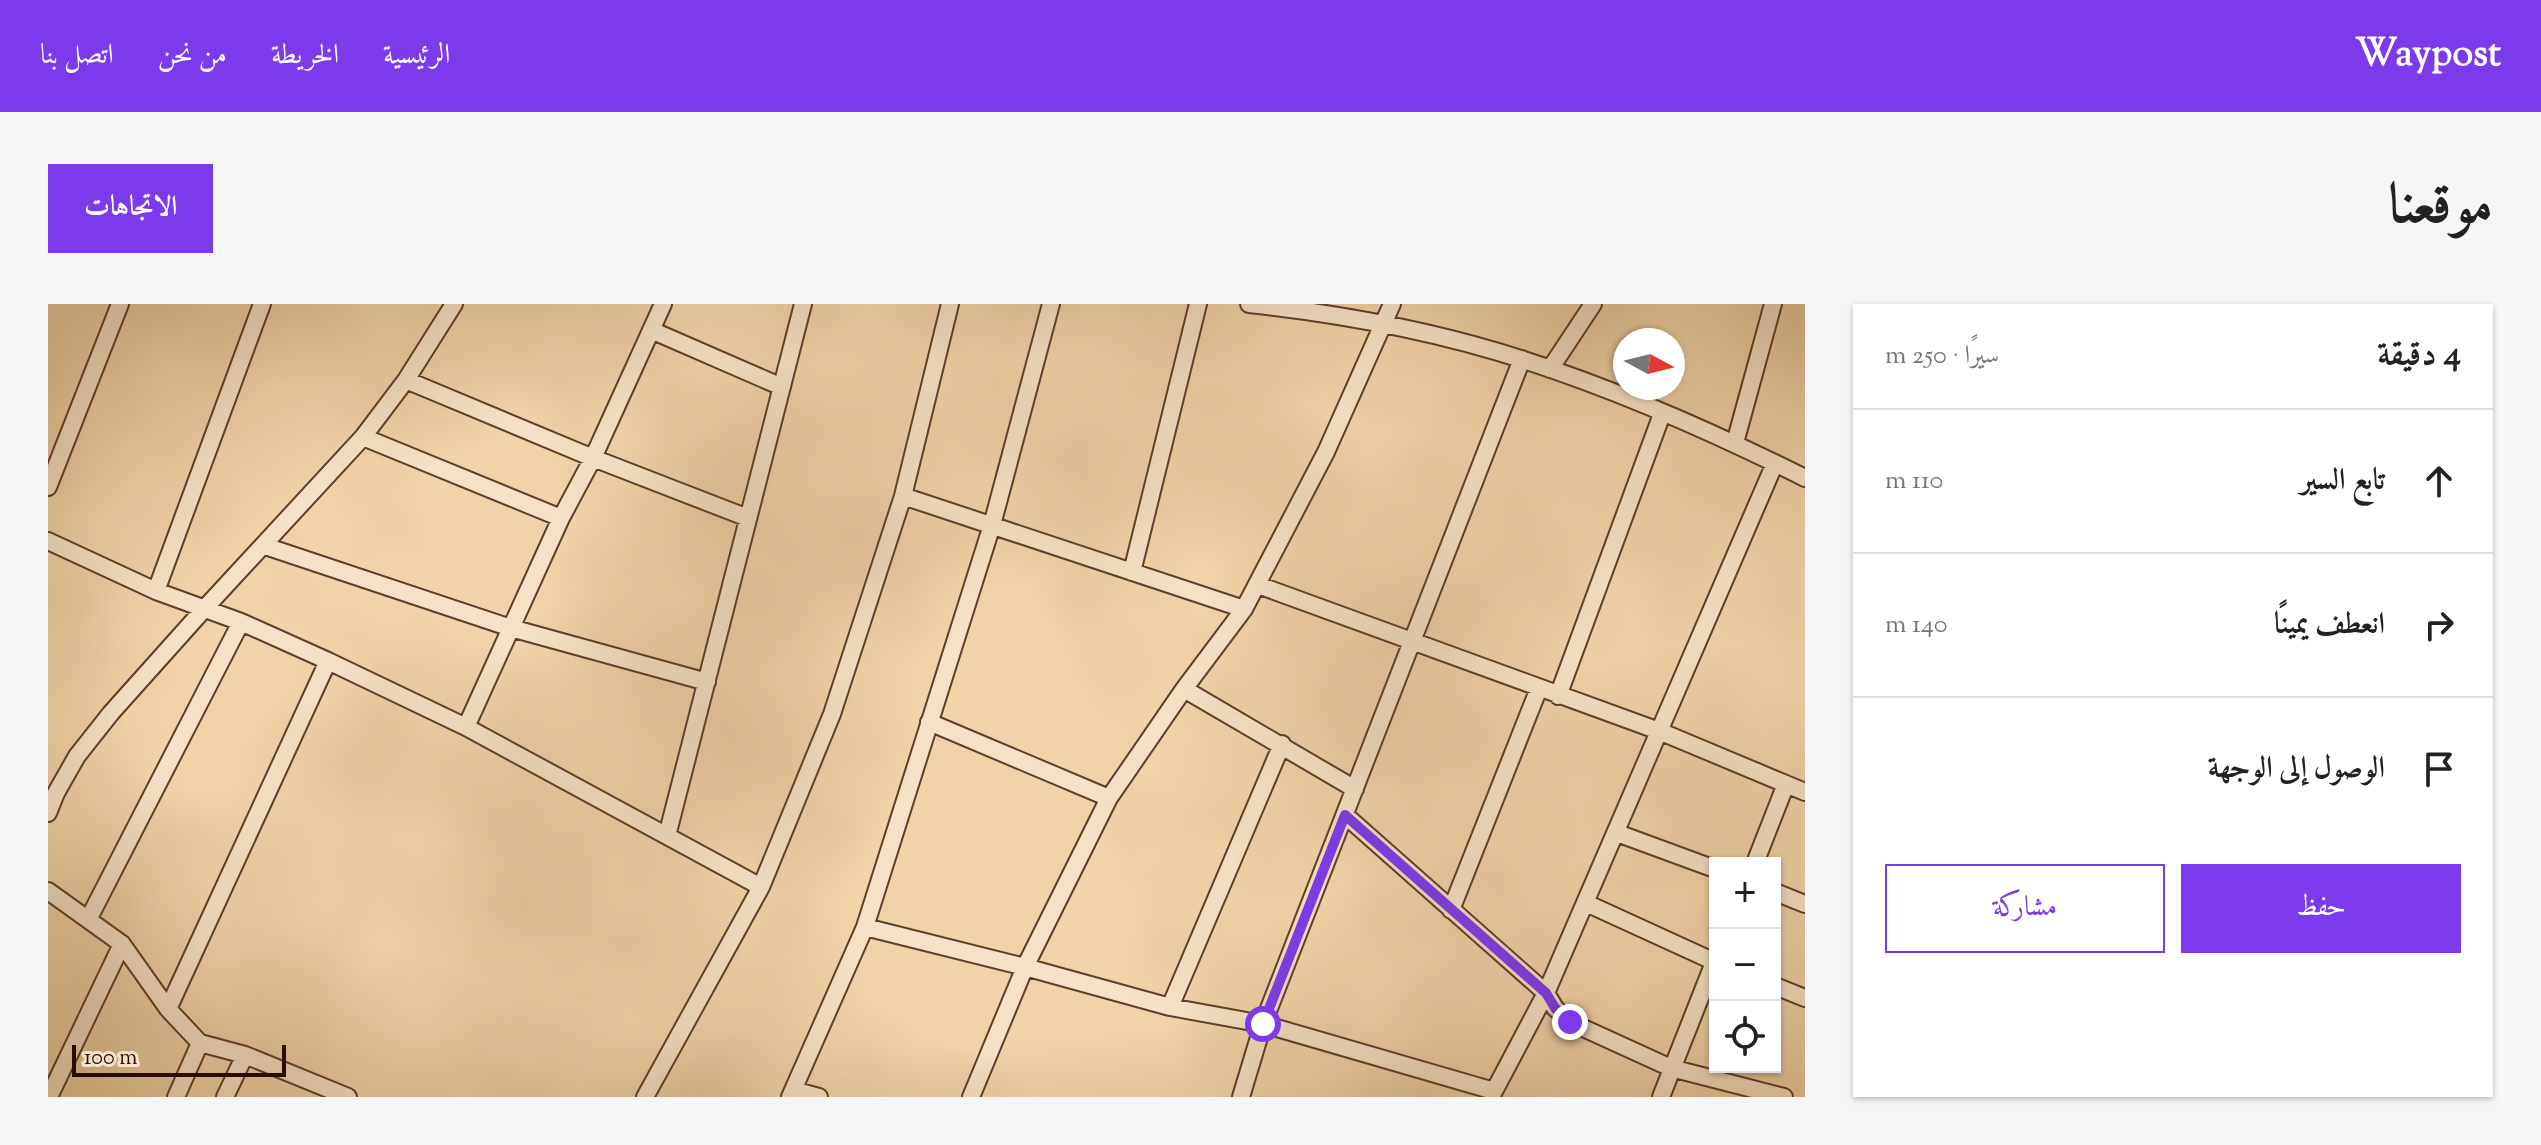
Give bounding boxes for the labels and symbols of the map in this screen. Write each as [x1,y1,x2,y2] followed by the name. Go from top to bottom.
[1613,328,1685,400] north arrow
[1552,1004,1588,1040] route end
[1245,1006,1281,1042] route start
[72,1041,286,1077] scale bar

